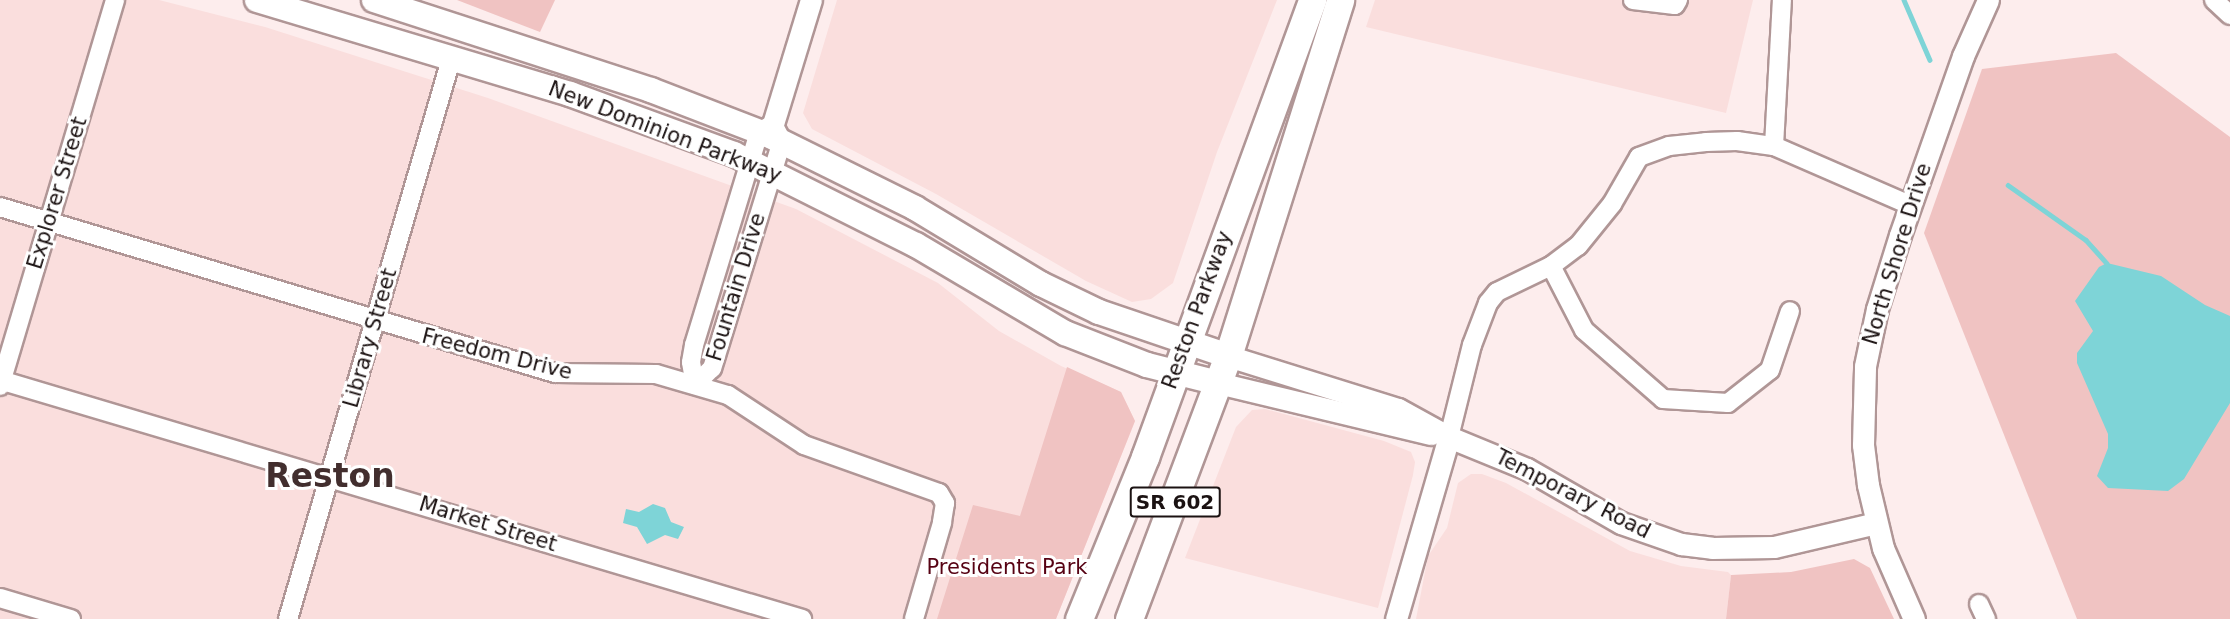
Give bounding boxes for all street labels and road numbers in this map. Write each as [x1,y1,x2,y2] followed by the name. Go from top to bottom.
[545,76,785,188] street label: New Dominion Parkway
[22,114,92,272] street label: Explorer Street
[1857,160,1937,348] street label: North Shore Drive
[701,210,771,364] street label: Fountain Drive
[1157,227,1237,393] street label: Reston Parkway
[338,265,402,411] street label: Library Street
[419,323,575,385] street label: Freedom Drive
[1491,444,1655,544] street label: Temporary Road
[1128,485,1222,519] road number: SR 602
[416,491,560,557] street label: Market Street

